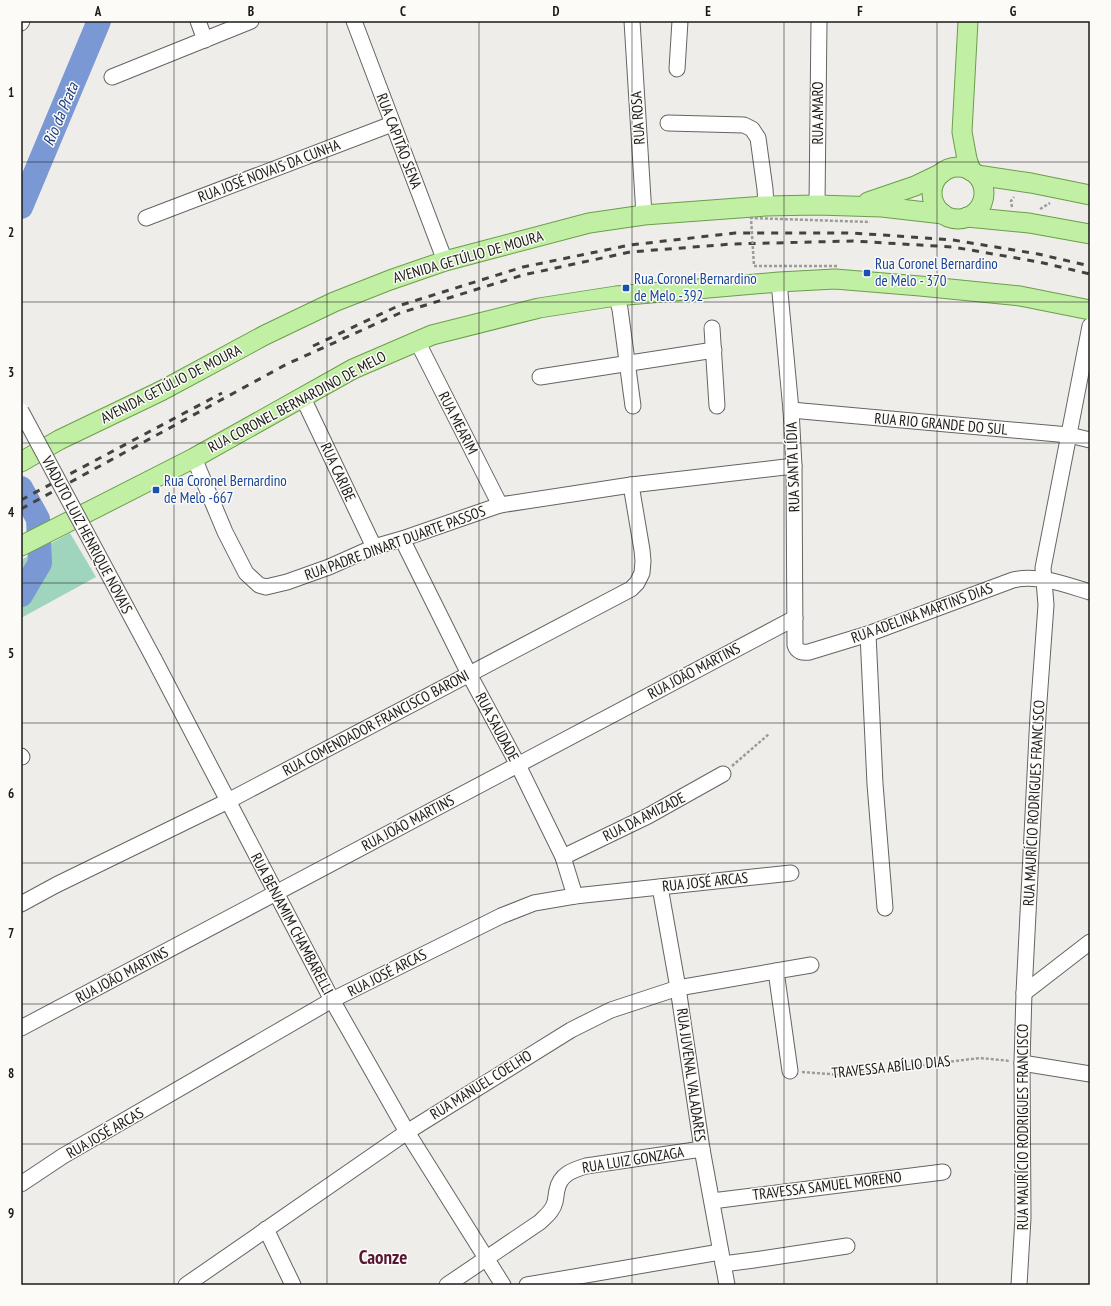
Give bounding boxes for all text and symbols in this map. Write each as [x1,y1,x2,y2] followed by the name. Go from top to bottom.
[94,3,102,20] text: A
[248,3,254,20] text: B
[400,3,406,20] text: C
[553,3,560,20] text: D
[705,3,711,20] text: E
[857,3,863,20] text: F
[1010,3,1017,20] text: G
[38,78,83,149] water label: Rio da Prata
[808,81,827,145] street label: RUA AMARO
[8,84,14,101] text: 1
[373,90,427,192] street label: RUA CAPITÃO SENA
[626,90,649,145] street label: RUA ROSA
[195,134,343,206] street label: RUA JOSÉ NOVAIS DA CUNHA
[8,224,14,241] text: 2
[391,226,546,287] street label: AVENIDA GETÚLIO DE MOURA
[875,254,998,290] place label: Rua Coronel Bernardino de Melo - 370
[862,268,872,278] marker: Rua Coronel Bernardino de Melo - 370
[634,269,757,305] place label: Rua Coronel Bernardino de Melo -392
[621,283,631,293] marker: Rua Coronel Bernardino de Melo -392
[97,339,245,427] street label: AVENIDA GETÚLIO DE MOURA
[204,346,389,457] street label: RUA CORONEL BERNARDINO DE MELO
[8,364,14,381] text: 3
[435,388,482,457] street label: RUA MEARIM
[874,408,1009,439] street label: RUA RIO GRANDE DO SUL
[781,421,804,512] street label: RUA SANTA LÍDIA
[317,439,360,504] street label: RUA CARIBE
[37,452,137,617] street label: VIADUTO LUIZ HENRIQUE NOVAIS
[164,471,287,507] place label: Rua Coronel Bernardino de Melo -667
[151,485,161,495] marker: Rua Coronel Bernardino de Melo -667
[302,501,488,584] street label: RUA PADRE DINART DUARTE PASSOS
[8,504,15,521] text: 4
[848,578,995,647] street label: RUA ADELINA MARTINS DIAS
[644,638,743,703] street label: RUA JOÃO MARTINS
[8,645,14,662] text: 5
[279,665,472,780] street label: RUA COMENDADOR FRANCISCO BARONI
[471,689,523,764] street label: RUA SAUDADE
[1019,699,1048,906] street label: RUA MAURÍCIO RODRIGUES FRANCISCO
[8,785,14,802] text: 6
[600,788,688,845] street label: RUA DA AMIZADE
[358,790,457,855] street label: RUA JOÃO MARTINS
[247,849,338,998] street label: RUA BENJAMIM CHAMBARELLI
[661,868,749,895] street label: RUA JOSÉ ARCAS
[8,925,14,942] text: 7
[72,942,171,1007] street label: RUA JOÃO MARTINS
[344,945,429,1001] street label: RUA JOSÉ ARCAS
[673,1007,710,1143] street label: RUA JUVENAL VALADARES
[1013,1024,1032,1230] street label: RUA MAURÍCIO RODRIGUES FRANCISCO
[426,1046,535,1123] street label: RUA MANUEL COELHO
[831,1051,951,1082] street label: TRAVESSA ABÍLIO DIAS
[8,1065,14,1082] text: 8
[63,1103,147,1162] street label: RUA JOSÉ ARCAS
[581,1142,686,1177] street label: RUA LUIZ GONZAGA
[751,1167,903,1204] street label: TRAVESSA SAMUEL MORENO
[8,1205,14,1222] text: 9
[359,1245,407,1269] district label: Caonze

